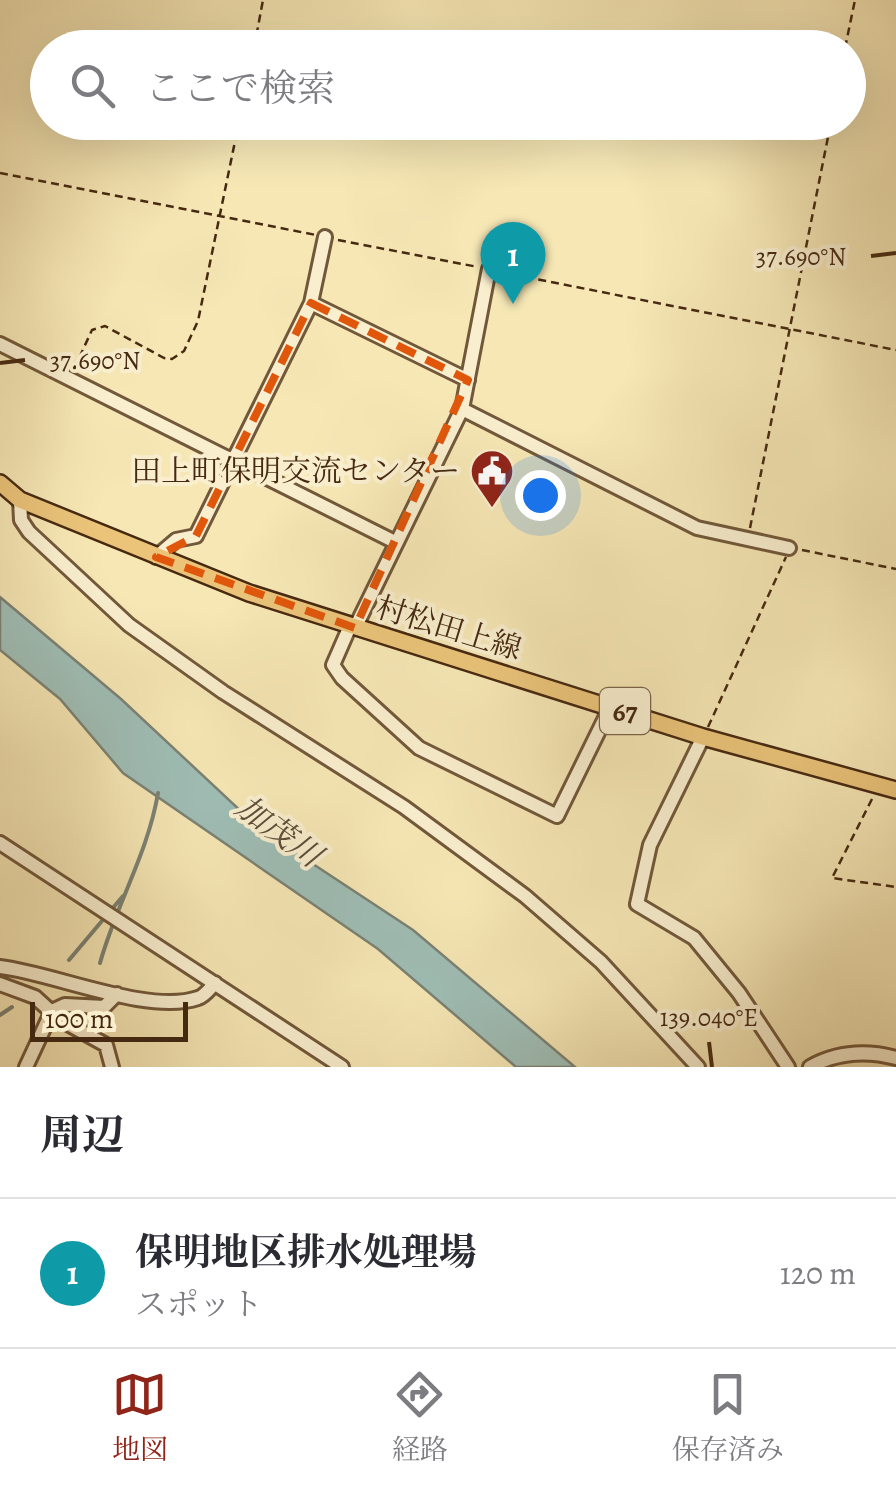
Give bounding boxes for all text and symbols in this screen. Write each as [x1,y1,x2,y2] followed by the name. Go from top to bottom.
[30,30,866,140] search box
[65,58,120,113] icon: search
[145,62,335,114] text: ここで検索
[480,222,546,304] pin: 1
[756,240,846,274] text: 37.690°N
[50,344,140,378] text: 37.690°N
[469,448,515,509] public building icon: 田上町保明交流センター
[131,451,460,491] place label: 田上町保明交流センター
[515,470,566,521] your location
[371,587,527,669] street label: 村松田上線
[600,688,650,734] road number: 67
[227,785,333,879] water label: 加茂川
[30,997,188,1042] scale bar
[45,1000,113,1038] text: 100 m
[660,1001,758,1035] text: 139.040°E
[40,1106,124,1163] text: 周辺
[135,1226,477,1278] text: 保明地区排水処理場
[67,1251,78,1295] text: 1
[780,1251,856,1295] text: 120 m
[135,1282,263,1326] text: スポット
[112,1367,168,1469] tab: 地図
[392,1367,448,1469] tab: 経路
[672,1367,784,1469] tab: 保存済み

